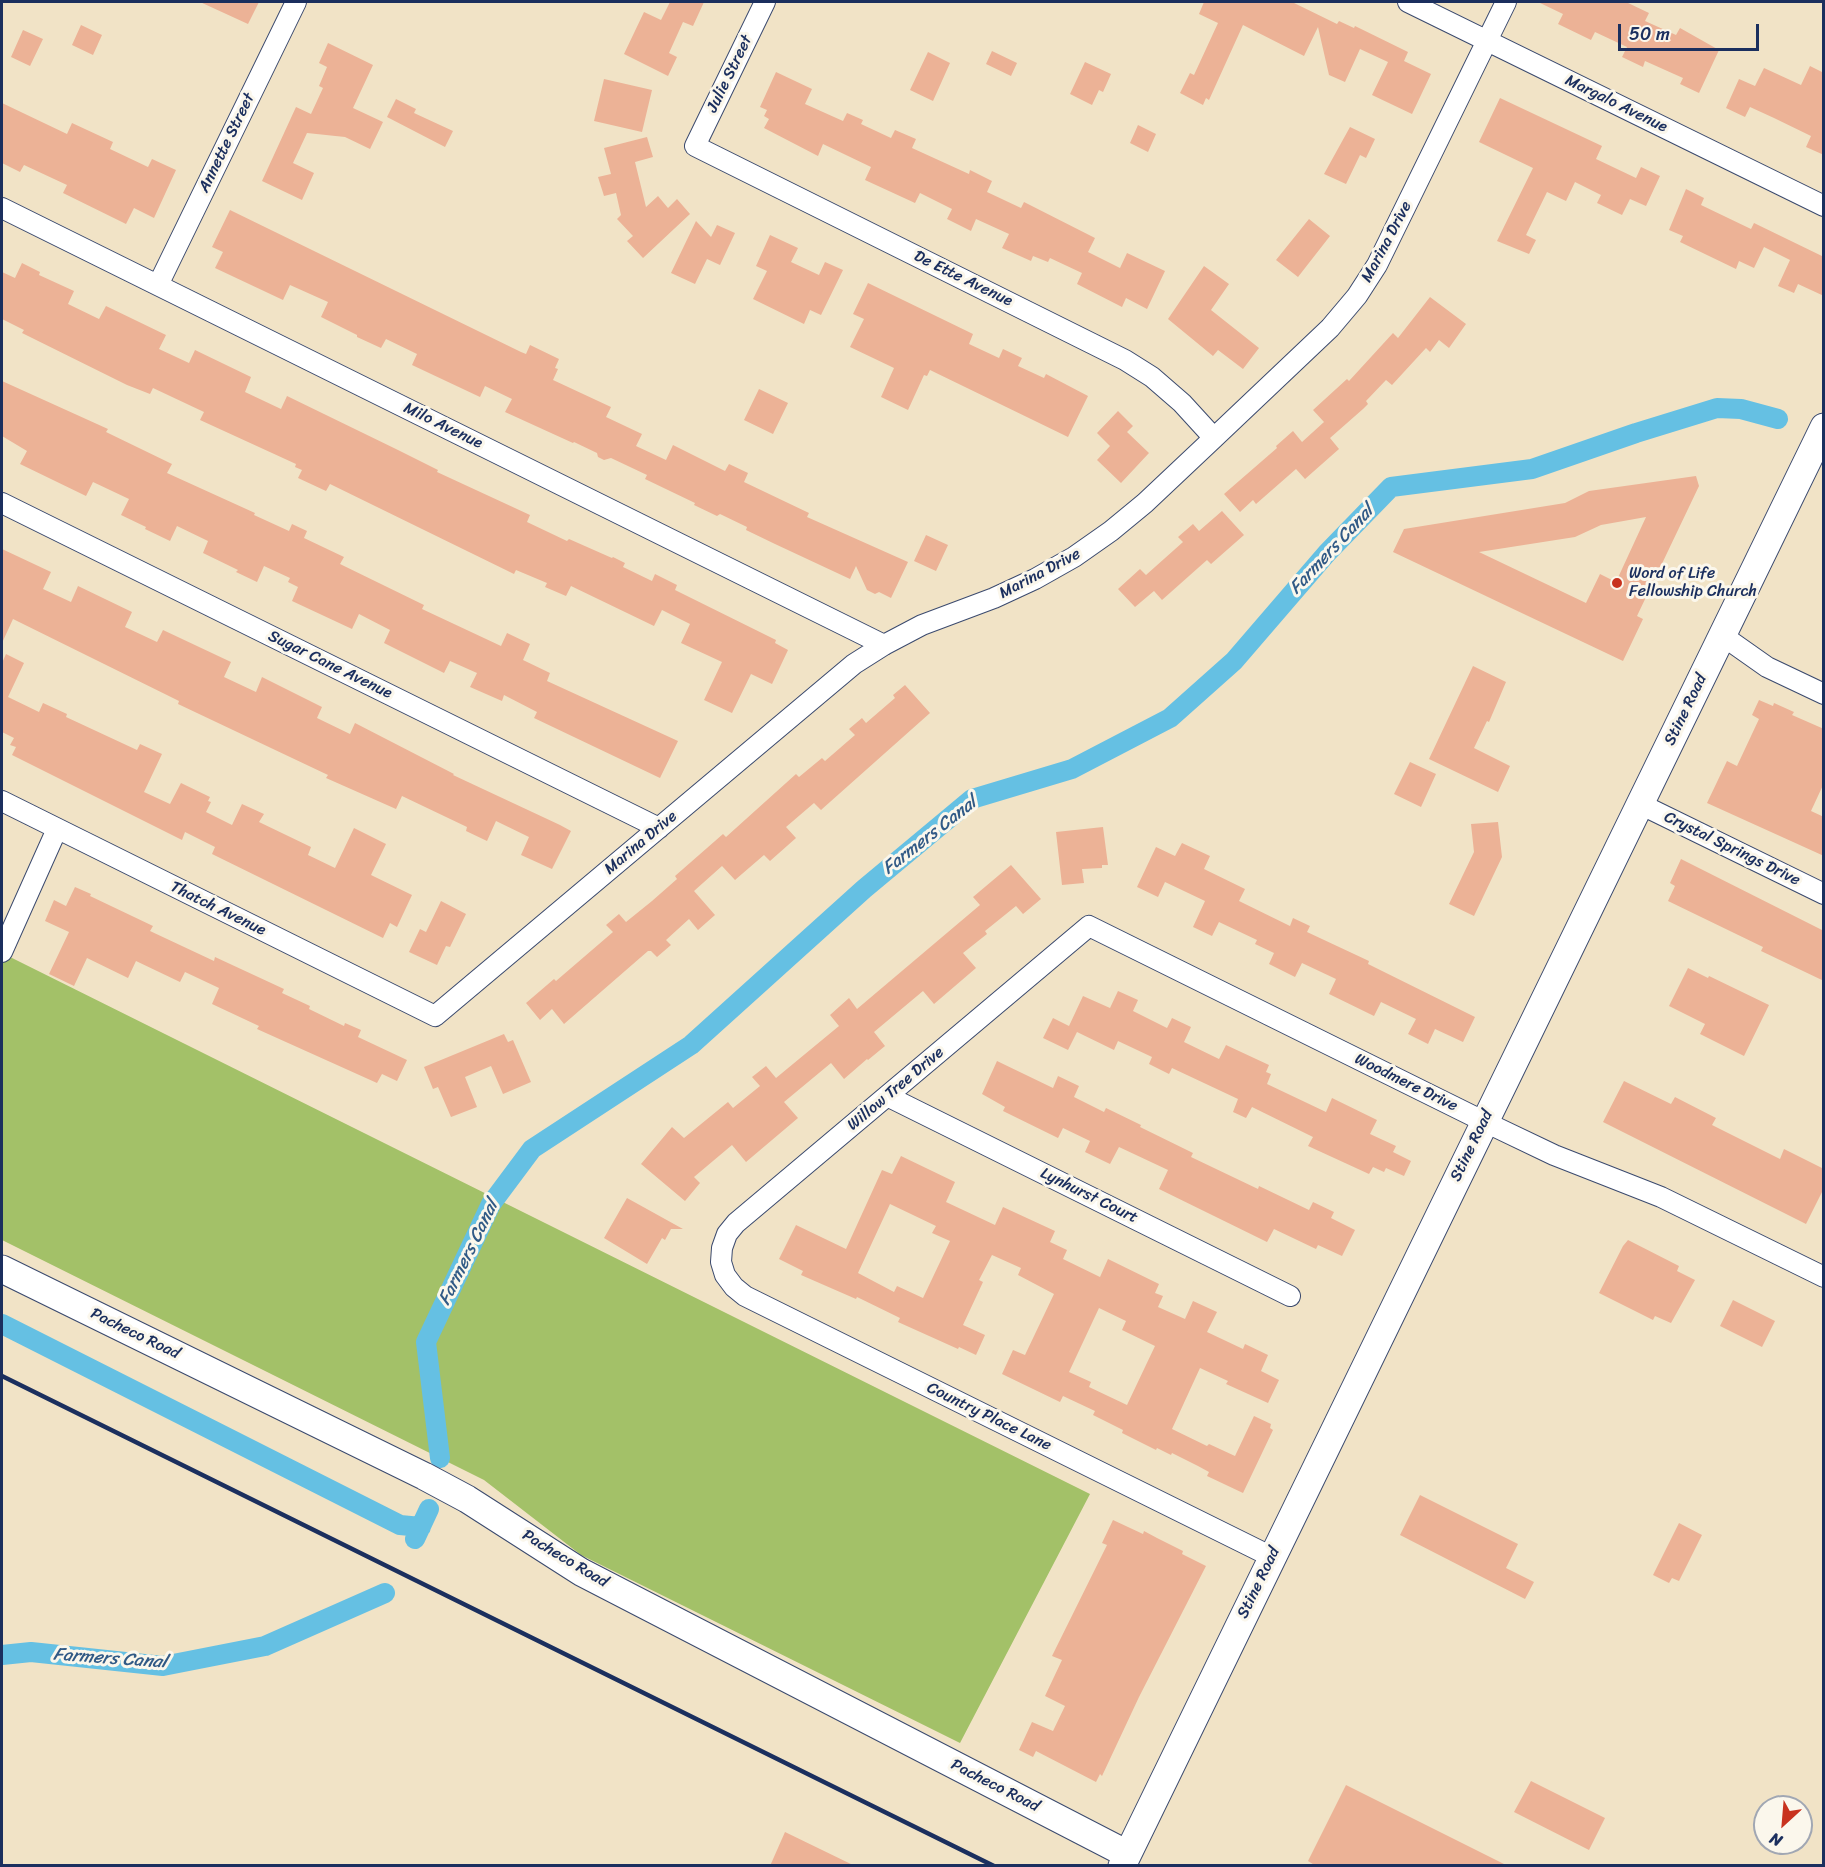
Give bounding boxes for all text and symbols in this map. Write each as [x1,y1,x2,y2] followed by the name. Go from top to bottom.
[1621,12,1762,50] scale bar
[1629,18,1670,50] text: 50 m
[703,32,757,116] street label: Julie Street
[1562,71,1670,137] street label: Margalo Avenue
[195,90,259,196] street label: Annette Street
[1358,198,1416,286] street label: Marina Drive
[910,247,1016,311] street label: De Ette Avenue
[400,399,486,453] street label: Milo Avenue
[1285,501,1379,599] water label: Farmers Canal
[996,545,1084,603] street label: Marina Drive
[1629,564,1757,602] place label: Word of Life Fellowship Church
[1610,576,1624,590] marker: Word of Life Fellowship Church
[265,627,395,703] street label: Sugar Cane Avenue
[1661,671,1711,749] street label: Stine Road
[879,792,981,880] water label: Farmers Canal
[601,807,681,879] street label: Marina Drive
[1661,808,1803,890] street label: Crystal Springs Drive
[167,878,269,940] street label: Thatch Avenue
[844,1043,948,1135] street label: Willow Tree Drive
[1351,1050,1461,1116] street label: Woodmere Drive
[1447,1107,1497,1185] street label: Stine Road
[1037,1164,1141,1228] street label: Lynhurst Court
[434,1197,504,1309] water label: Farmers Canal
[87,1304,183,1364] street label: Pacheco Road
[924,1379,1054,1455] street label: Country Place Lane
[519,1526,611,1592] street label: Pacheco Road
[1234,1544,1284,1622] street label: Stine Road
[52,1644,168,1674] water label: Farmers Canal
[948,1755,1042,1817] street label: Pacheco Road
[1753,1795,1813,1855] north arrow
[1764,1824,1787,1855] text: N

